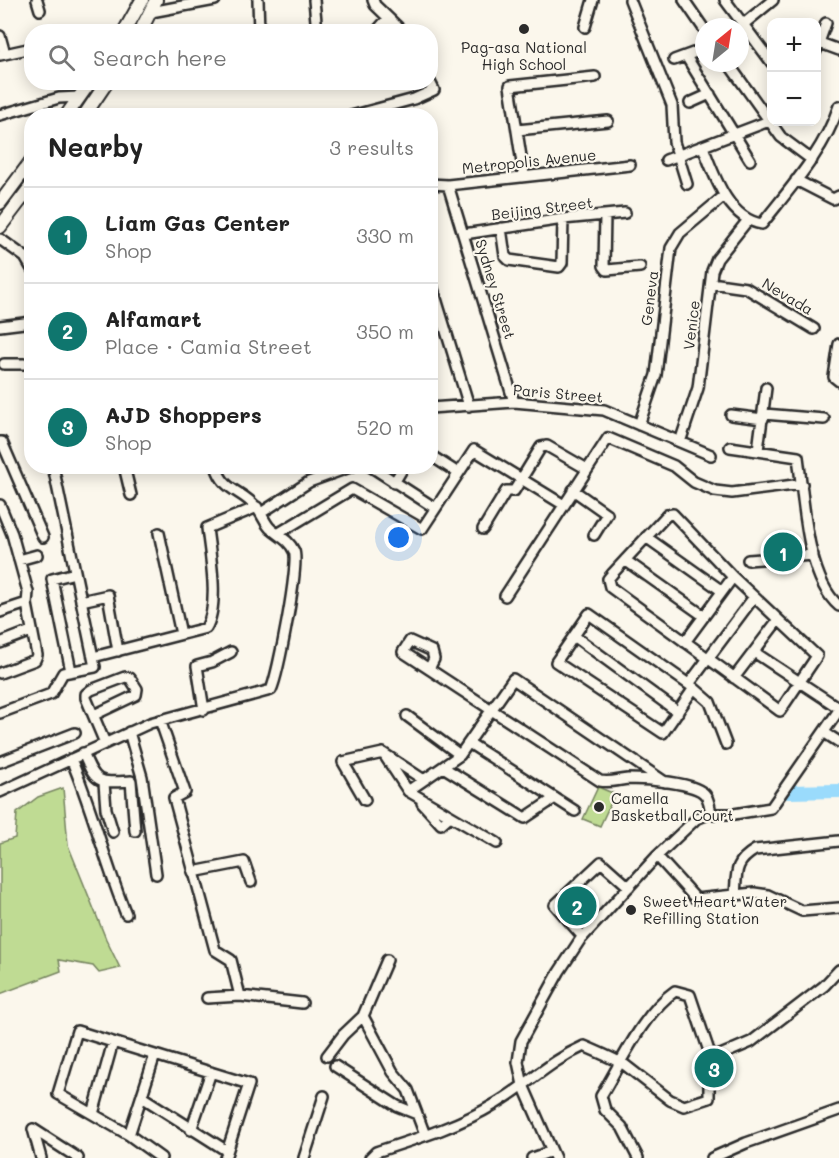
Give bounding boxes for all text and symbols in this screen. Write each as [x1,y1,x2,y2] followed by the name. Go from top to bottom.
[695,18,749,72] north arrow
[767,18,821,126] map controls
[767,18,821,72] button: +
[517,22,531,36] marker: Pag-asa National High School
[24,24,438,90] search box
[461,37,587,74] place label: Pag-asa National High School
[45,41,78,74] icon: search
[93,43,227,72] text: Search here
[767,72,821,126] button: −
[48,130,143,164] text: Nearby
[329,134,414,160] text: 3 results
[461,144,597,178] street label: Metropolis Avenue
[490,192,594,224] street label: Beijing Street
[105,208,290,237] text: Liam Gas Center
[63,222,72,248] text: 1
[356,222,414,248] text: 330 m
[471,236,521,342] street label: Sydney Street
[105,237,152,263] text: Shop
[636,269,662,327] street label: Geneva
[759,273,817,319] street label: Nevada
[678,299,704,351] street label: Venice
[105,304,201,333] text: Alfamart
[62,318,73,344] text: 2
[356,318,414,344] text: 350 m
[105,333,312,359] text: Place · Camia Street
[512,379,604,407] street label: Paris Street
[105,400,262,429] text: AJD Shoppers
[62,414,74,440] text: 3
[357,414,414,440] text: 520 m
[105,429,152,455] text: Shop
[384,523,413,552] your location
[764,530,802,574] pin: 1
[611,788,734,825] place label: Camella Basketball Court
[592,800,606,814] marker: Camella Basketball Court
[558,884,596,928] pin: 2
[643,891,787,928] place label: Sweet Heart Water Refilling Station
[624,903,638,917] marker: Sweet Heart Water Refilling Station
[694,1046,734,1090] pin: 3

